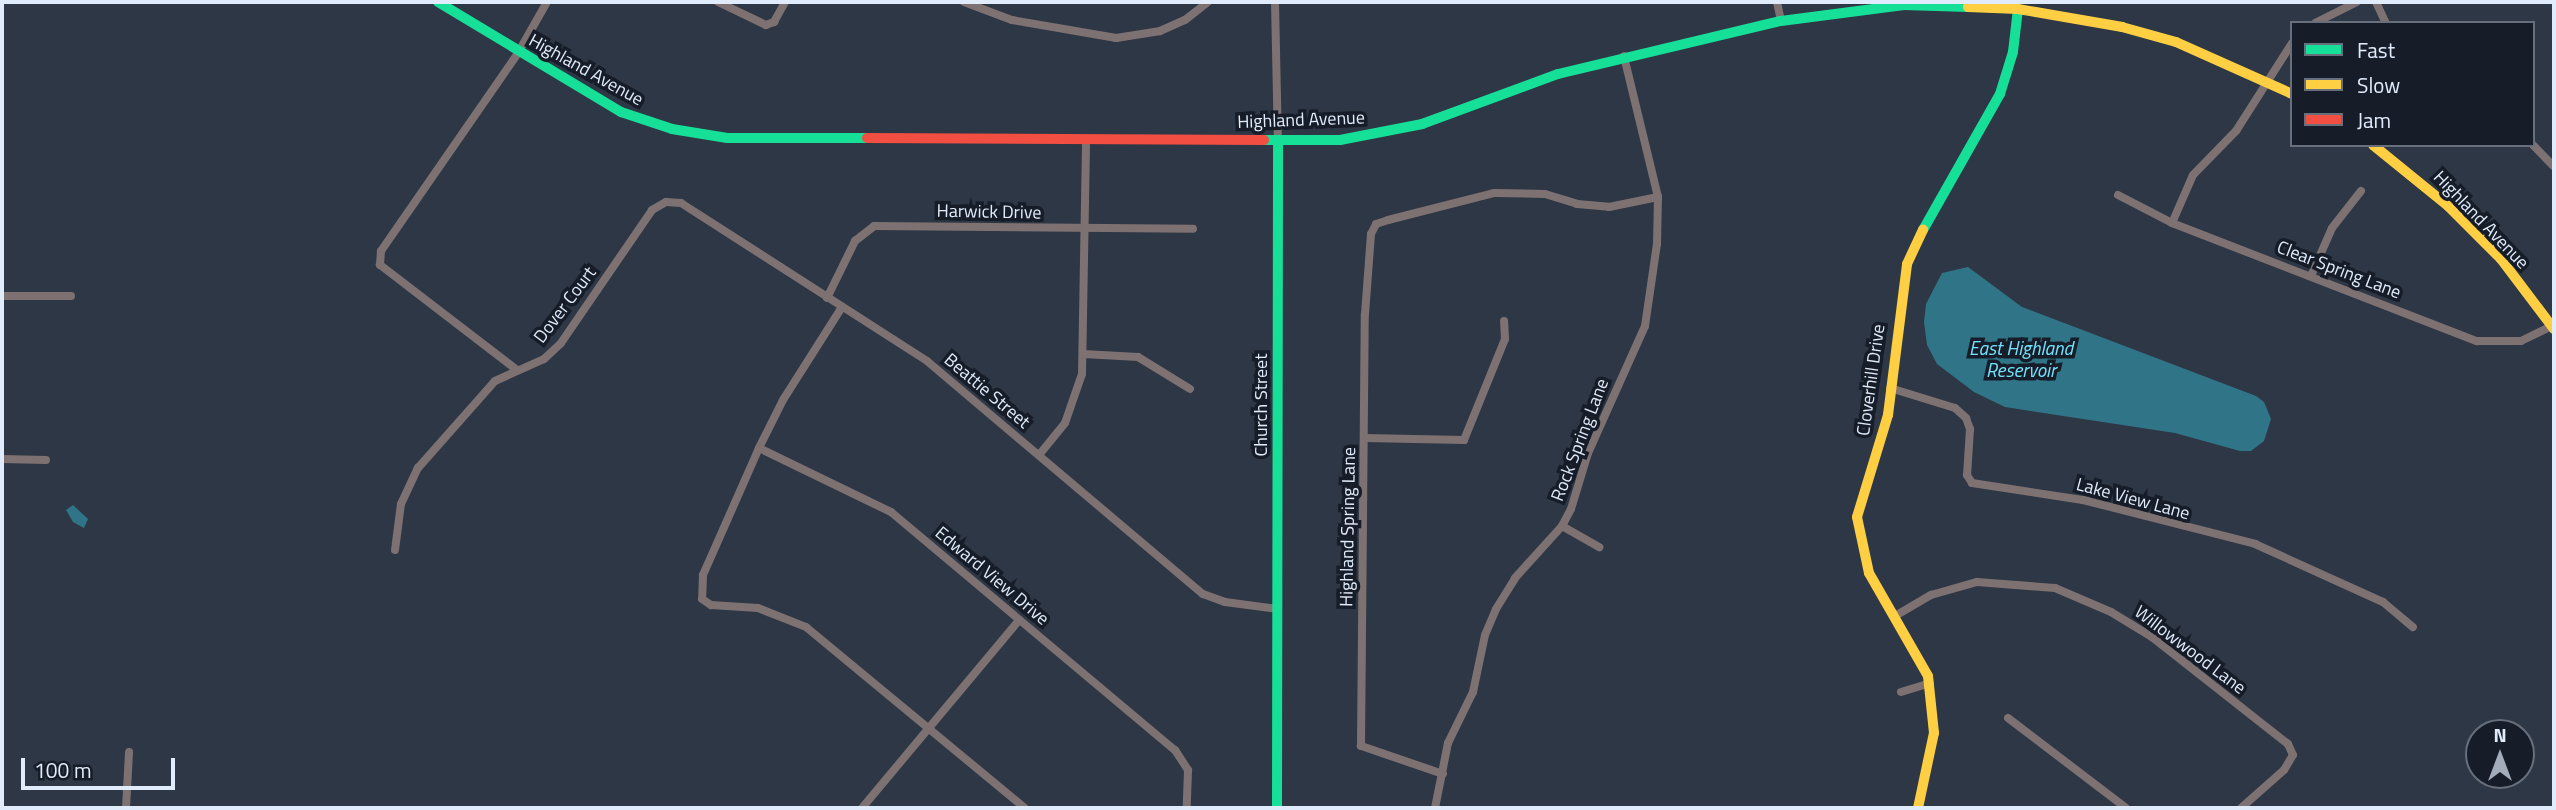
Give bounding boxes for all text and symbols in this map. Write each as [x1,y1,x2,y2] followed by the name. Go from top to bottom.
[2290,21,2535,147] legend
[525,30,647,110] street label: Highland Avenue
[2357,34,2395,66] text: Fast
[2357,69,2400,101] text: Slow
[2357,104,2391,136] text: Jam
[1237,107,1365,133] street label: Highland Avenue
[2429,167,2533,273] street label: Highland Avenue
[936,200,1042,224] street label: Harwick Drive
[2274,236,2404,304] street label: Clear Spring Lane
[529,263,601,347] street label: Dover Court
[1852,323,1890,437] street label: Cloverhill Drive
[1969,337,2073,381] water label: East Highland Reservoir
[940,349,1034,433] street label: Beattie Street
[1250,354,1272,456] street label: Church Street
[1547,376,1613,504] street label: Rock Spring Lane
[1336,447,1360,607] street label: Highland Spring Lane
[2074,473,2192,525] street label: Lake View Lane
[931,522,1053,630] street label: Edward View Drive
[2130,601,2250,699] street label: Willowwood Lane
[2465,719,2535,789] north arrow
[2493,720,2507,749] text: N
[24,744,178,788] scale bar
[34,754,91,786] text: 100 m

